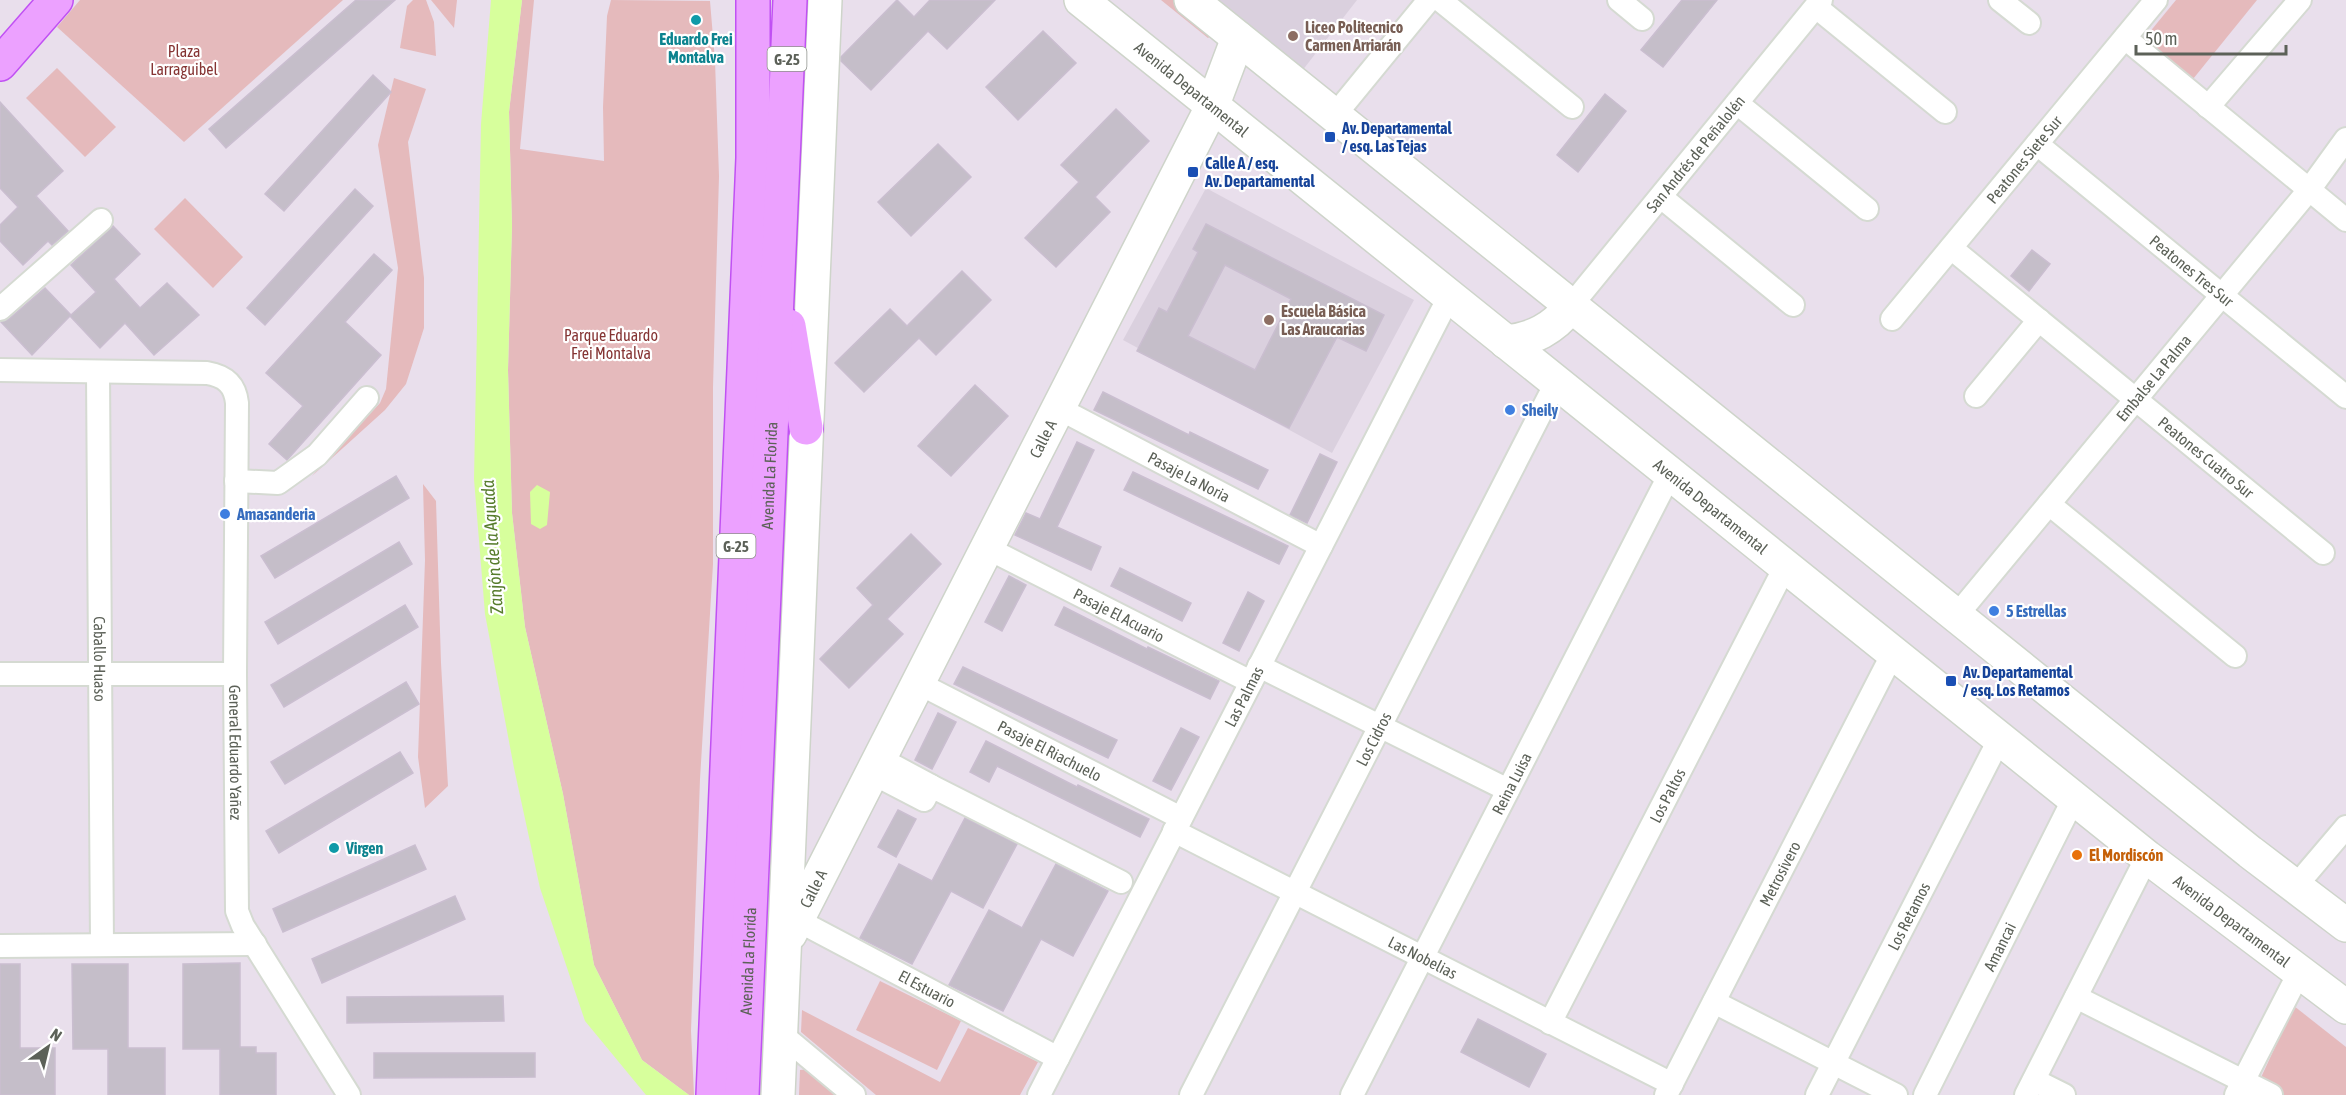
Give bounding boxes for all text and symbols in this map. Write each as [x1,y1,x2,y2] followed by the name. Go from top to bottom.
[689,13,703,27] marker: Eduardo Frei Montalva
[1305,18,1404,54] place label: Liceo Politecnico Carmen Arriarán
[2136,18,2286,56] scale bar
[2145,28,2177,49] text: 50 m
[1286,29,1300,43] marker: Liceo Politecnico Carmen Arriarán
[659,30,733,66] place label: Eduardo Frei Montalva
[1131,38,1253,141] street label: Avenida Departamental
[150,42,219,79] park label: Plaza Larraguibel
[768,47,806,71] road number: G-25
[1642,92,1748,216] street label: San Andrés de Peñalolén
[1983,112,2066,207] street label: Peatones Siete Sur
[1341,119,1452,155] place label: Av. Departamental / esq. Las Tejas
[1323,130,1337,144] marker: Av. Departamental / esq. Las Tejas
[1204,154,1315,190] place label: Calle A / esq. Av. Departamental
[1186,165,1200,179] marker: Calle A / esq. Av. Departamental
[2146,231,2237,310] street label: Peatones Tres Sur
[1281,302,1366,338] place label: Escuela Básica Las Araucarias
[1262,313,1276,327] marker: Escuela Básica Las Araucarias
[564,326,658,362] park label: Parque Eduardo Frei Montalva
[2112,331,2194,425] street label: Embalse La Palma
[1522,401,1559,419] place label: Sheily
[1503,403,1517,417] marker: Sheily
[2155,413,2258,502] street label: Peatones Cuatro Sur
[1026,417,1060,461] street label: Calle A
[758,421,781,530] street label: Avenida La Florida
[1145,448,1233,506] street label: Pasaje La Noria
[1650,455,1772,558] street label: Avenida Departamental
[477,478,507,615] water label: Zanjón de la Aguada
[236,505,315,523] place label: Amasanderia
[218,507,232,521] marker: Amasanderia
[716,534,756,558] road number: G-25
[1071,584,1167,646] street label: Pasaje El Acuario
[2006,602,2067,620] place label: 5 Estrellas
[1987,604,2001,618] marker: 5 Estrellas
[91,616,109,702] street label: Caballo Huaso
[1221,663,1267,730] street label: Las Palmas
[1962,663,2073,699] place label: Av. Departamental / esq. Los Retamos
[1944,674,1958,688] marker: Av. Departamental / esq. Los Retamos
[226,685,245,820] street label: General Eduardo Yañez
[1352,709,1395,769] street label: Los Cidros
[995,717,1104,785] street label: Pasaje El Riachuelo
[1488,749,1535,817] street label: Reina Luisa
[1646,765,1689,826] street label: Los Paltos
[1756,838,1804,909] street label: Metrosivero
[345,839,384,857] place label: Virgen
[327,841,341,855] marker: Virgen
[2089,846,2164,864] place label: El Mordiscón
[2070,848,2084,862] marker: El Mordiscón
[796,866,830,911] street label: Calle A
[2170,871,2294,971] street label: Avenida Departamental
[1884,879,1934,953] street label: Los Retamos
[737,907,759,1015] street label: Avenida La Florida
[1980,920,2019,974] street label: Amancai
[1385,932,1460,982] street label: Las Nobelias
[896,966,958,1011] street label: El Estuario
[18,1017,78,1077] north arrow
[47,1024,65,1045] text: N

